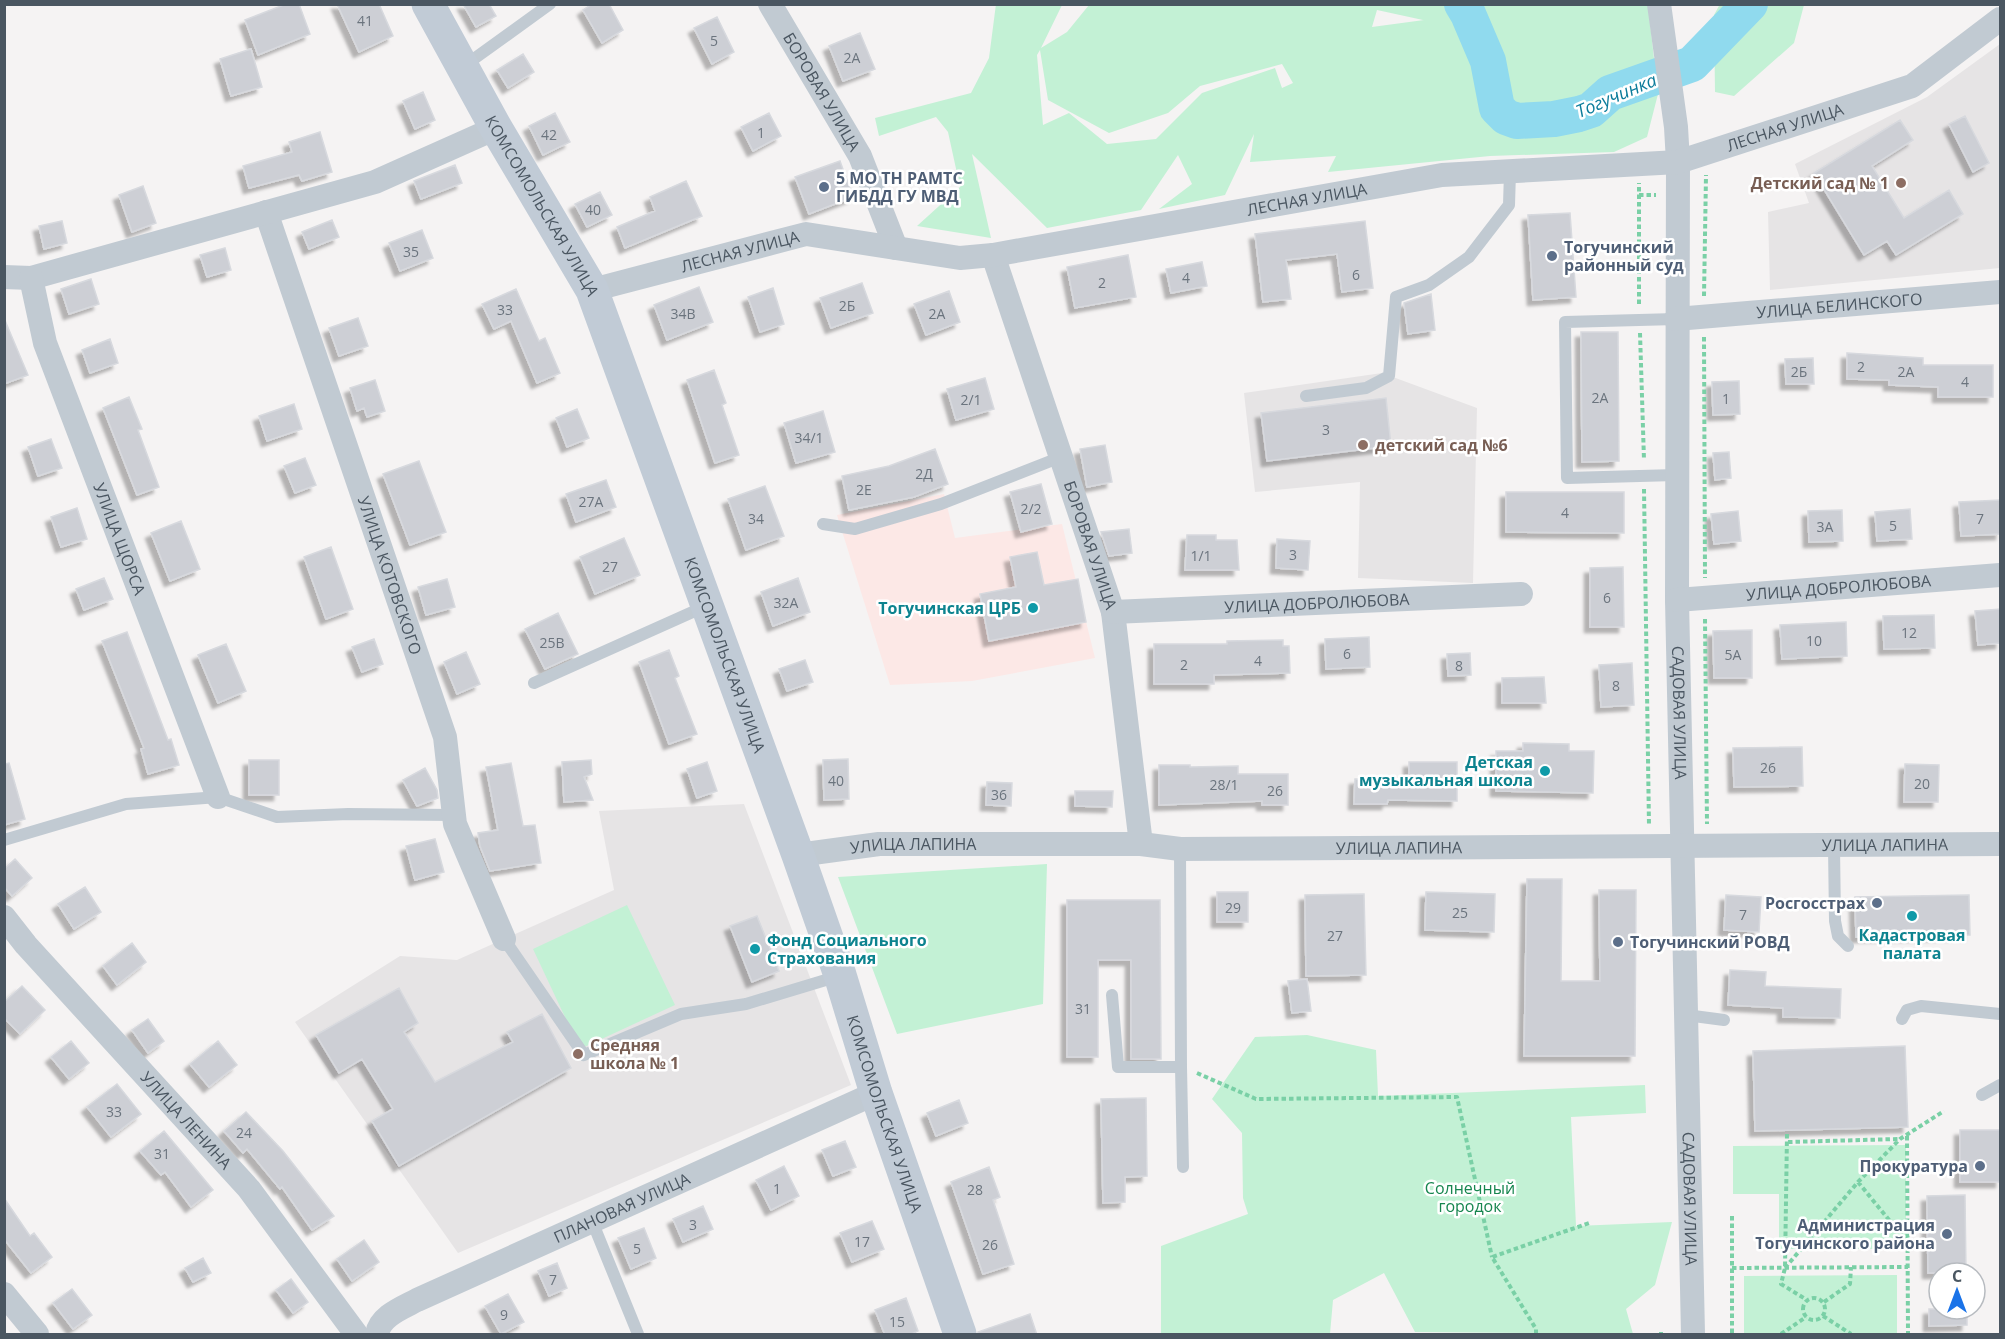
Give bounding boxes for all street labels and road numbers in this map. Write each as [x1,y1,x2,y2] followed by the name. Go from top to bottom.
[778,28,866,156] street label: БОРОВАЯ УЛИЦА
[1724,98,1847,157] street label: ЛЕСНАЯ УЛИЦА
[480,111,605,300] street label: КОМСОМОЛЬСКАЯ УЛИЦА
[1245,177,1370,221] street label: ЛЕСНАЯ УЛИЦА
[678,225,802,277] street label: ЛЕСНАЯ УЛИЦА
[1756,288,1923,323] street label: УЛИЦА БЕЛИНСКОГО
[1059,478,1123,613] street label: БОРОВАЯ УЛИЦА
[88,480,151,599] street label: УЛИЦА ЩОРСА
[353,493,427,658] street label: УЛИЦА КОТОВСКОГО
[679,554,771,757] street label: КОМСОМОЛЬСКАЯ УЛИЦА
[1745,569,1933,606] street label: УЛИЦА ДОБРОЛЮБОВА
[1224,588,1411,618] street label: УЛИЦА ДОБРОЛЮБОВА
[1667,646,1692,781] street label: САДОВАЯ УЛИЦА
[849,833,977,859] street label: УЛИЦА ЛАПИНА
[1822,833,1949,856] street label: УЛИЦА ЛАПИНА
[1336,836,1463,859] street label: УЛИЦА ЛАПИНА
[842,1012,928,1216] street label: КОМСОМОЛЬСКАЯ УЛИЦА
[136,1067,237,1175] street label: УЛИЦА ЛЕНИНА
[1678,1132,1703,1267] street label: САДОВАЯ УЛИЦА
[550,1167,694,1248] street label: ПЛАНОВАЯ УЛИЦА

